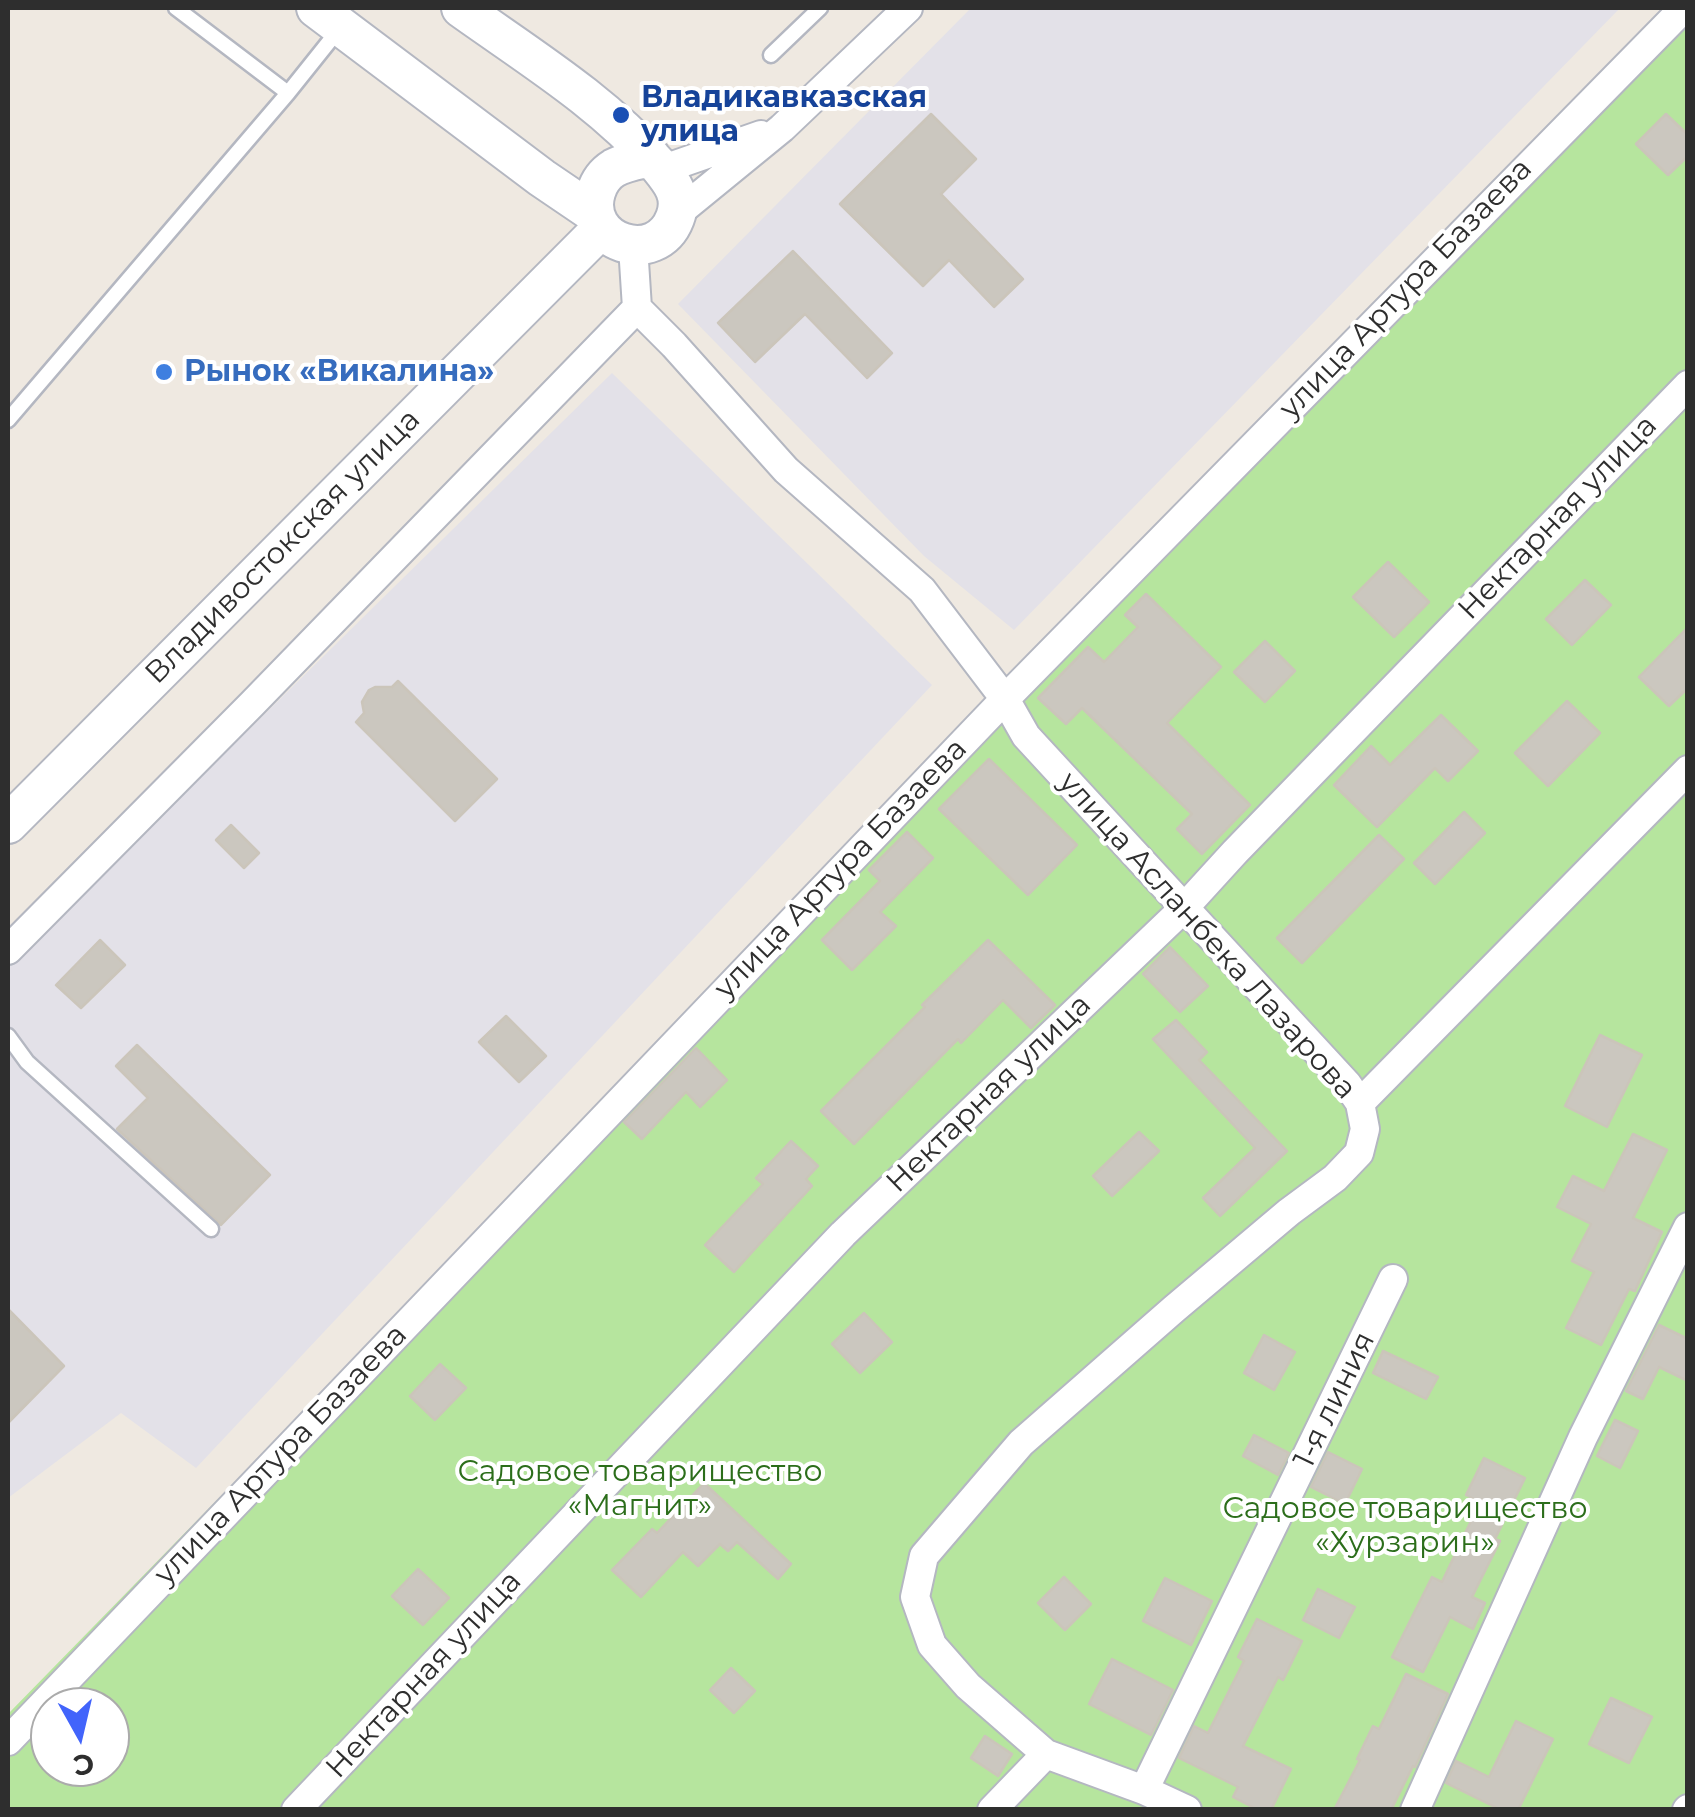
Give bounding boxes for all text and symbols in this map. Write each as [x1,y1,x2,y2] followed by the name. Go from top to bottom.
[641,80,927,150] place label: Владикавказская улица
[610,104,632,126] marker: Владикавказская улица
[1272,151,1540,427] street label: улица Артура Базаева
[184,354,494,390] place label: Рынок «Викалина»
[153,361,175,383] marker: Рынок «Викалина»
[138,402,428,692] street label: Владивостокская улица
[1451,408,1665,628] street label: Нектарная улица
[707,731,975,1007] street label: улица Артура Базаева
[1051,765,1363,1107] street label: улица Асланбека Лазарова
[879,987,1099,1201] street label: Нектарная улица
[147,1317,415,1593] street label: улица Артура Базаева
[1287,1326,1383,1474] street label: 1-я линия
[457,1454,823,1524] park label: Садовое товарищество «Магнит»
[1222,1491,1588,1562] park label: Садовое товарищество «Хурзарин»
[319,1564,529,1786] street label: Нектарная улица
[30,1687,130,1787] north arrow
[71,1746,96,1783] text: С

